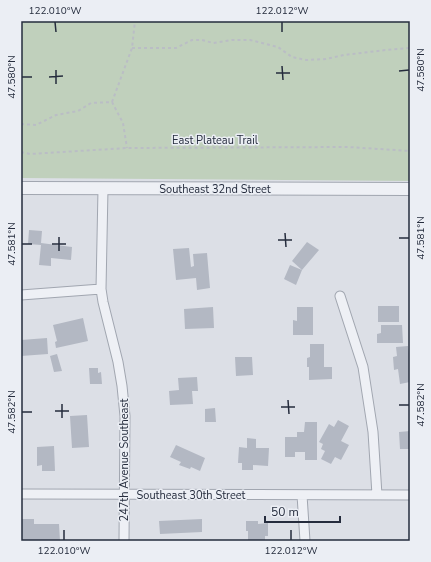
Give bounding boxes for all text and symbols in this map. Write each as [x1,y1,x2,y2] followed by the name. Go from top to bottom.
[28,4,82,18] text: 122.010°W
[255,4,309,18] text: 122.012°W
[414,48,428,92] text: 47.580°N
[5,55,19,99] text: 47.580°N
[172,133,259,148] street label: East Plateau Trail
[159,182,271,197] street label: Southeast 32nd Street
[414,216,428,260] text: 47.581°N
[5,222,19,266] text: 47.581°N
[414,383,428,427] text: 47.582°N
[5,390,19,434] text: 47.582°N
[117,398,132,521] street label: 247th Avenue Southeast
[137,488,246,503] street label: Southeast 30th Street
[265,498,340,524] scale bar
[271,504,299,520] text: 50 m
[37,544,91,558] text: 122.010°W
[264,544,318,558] text: 122.012°W

